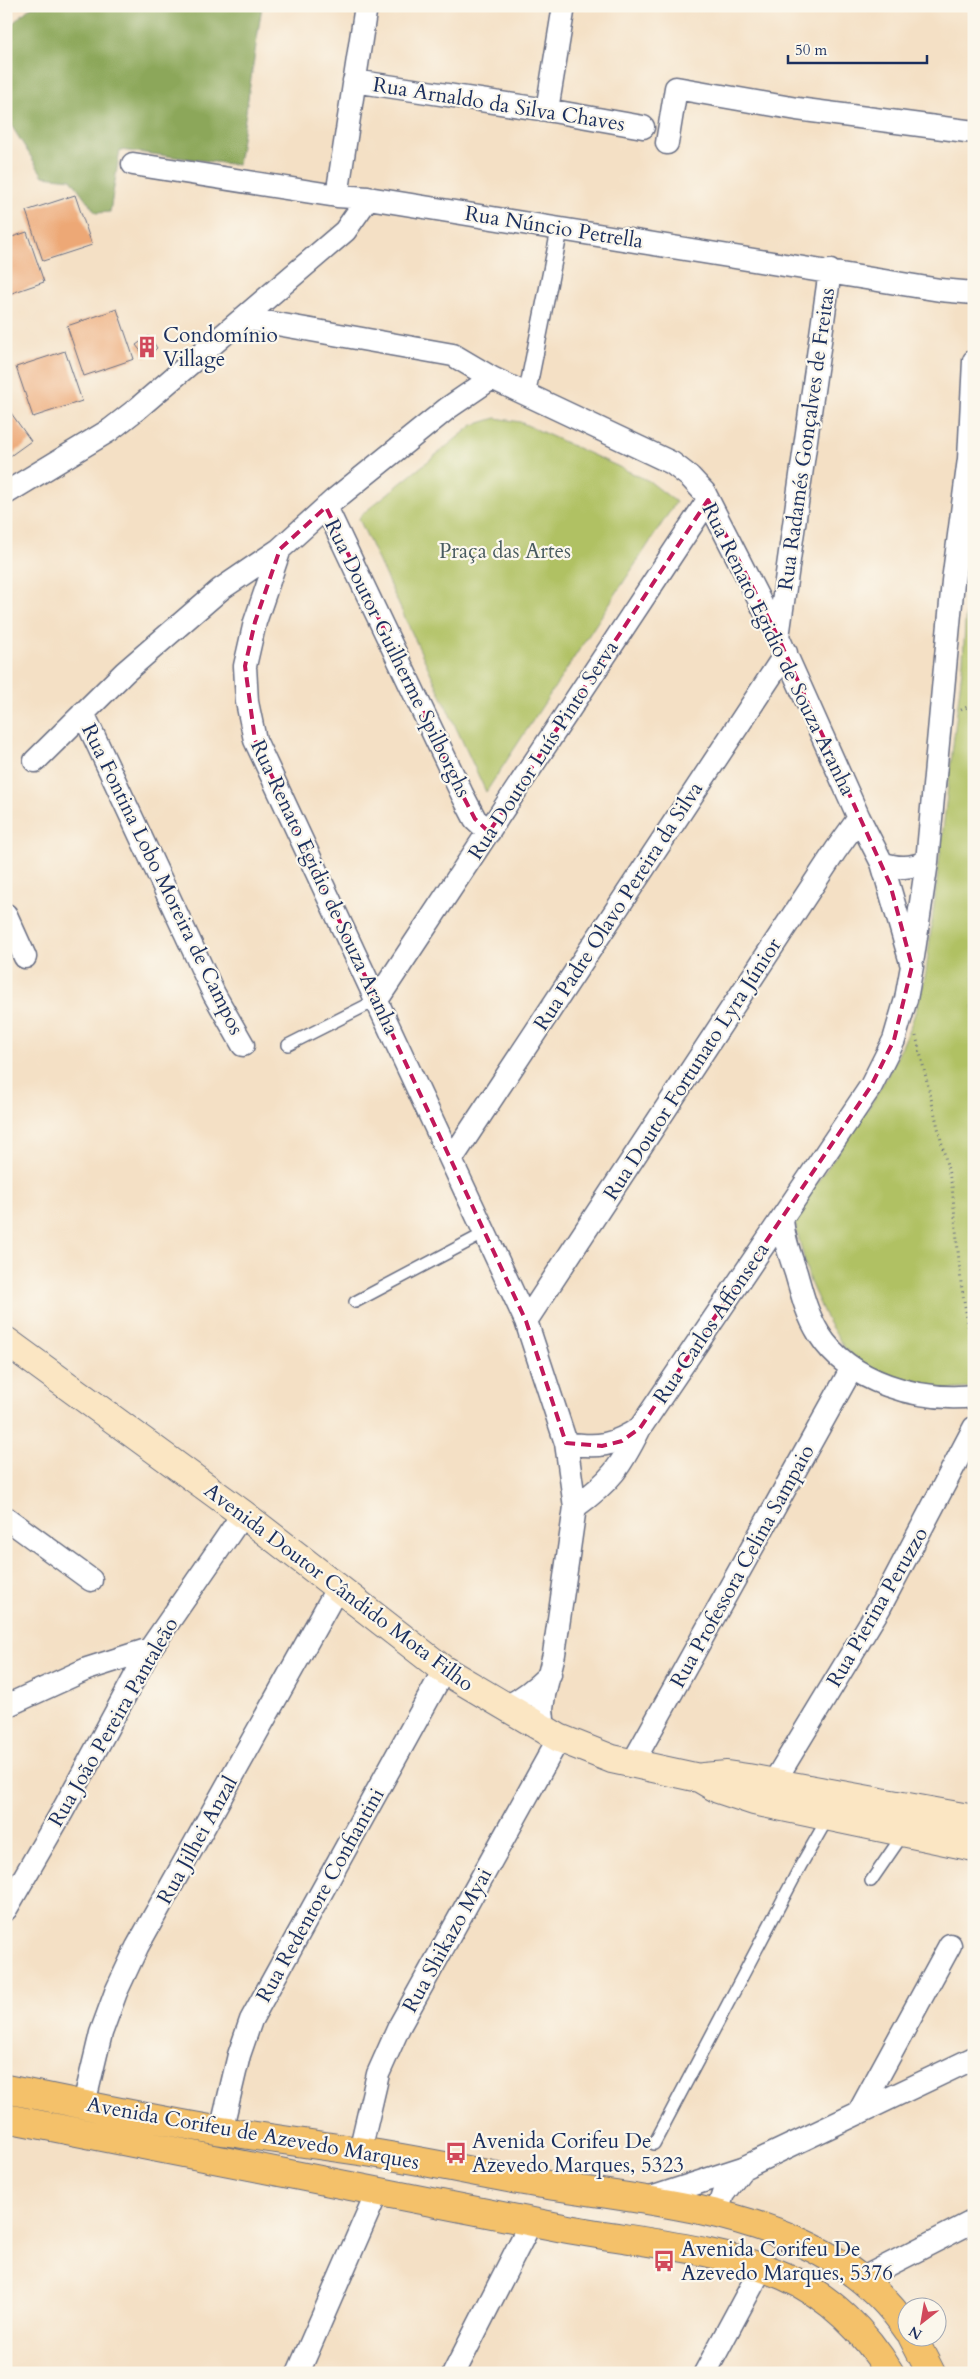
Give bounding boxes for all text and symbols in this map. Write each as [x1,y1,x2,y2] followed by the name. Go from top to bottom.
[788,32,926,64] scale bar
[795,40,827,60] text: 50 m
[371,70,627,139] street label: Rua Arnaldo da Silva Chaves
[463,199,645,256] street label: Rua Núncio Petrella
[771,286,842,592] street label: Rua Radamés Gonçalves de Freitas
[163,321,278,374] place label: Condomínio Village
[134,334,160,360] building icon: Condomínio Village
[695,498,862,800] street label: Rua Renato Egidio de Souza Aranha
[317,514,478,802] street label: Rua Doutor Guilherme Spilborghs
[439,537,571,566] park label: Praça das Artes
[462,635,625,866] street label: Rua Doutor Luís Pinto Serva
[74,719,251,1040] street label: Rua Fontina Lobo Moreira de Campos
[243,735,406,1039] street label: Rua Renato Egidio de Souza Aranha
[527,776,710,1036] street label: Rua Padre Olavo Pereira da Silva
[597,932,788,1206] street label: Rua Doutor Fortunato Lyra Júnior
[647,1237,776,1410] street label: Rua Carlos Affonseca
[663,1439,822,1693] street label: Rua Professora Celina Sampaio
[198,1476,480,1699] street label: Avenida Doutor Cândido Mota Filho
[820,1522,935,1692] street label: Rua Pierina Peruzzo
[42,1612,185,1832] street label: Rua João Pereira Pantaleão
[150,1771,245,1910] street label: Rua Jilhei Anzal
[249,1783,392,2008] street label: Rua Redentore Confiantini
[396,1863,499,2018] street label: Rua Shikazo Myai
[84,2090,422,2177] street label: Avenida Corifeu de Azevedo Marques
[472,2127,684,2180] place label: Avenida Corifeu De Azevedo Marques, 5323
[443,2140,469,2166] bus stop icon: Avenida Corifeu De Azevedo Marques, 5323
[681,2235,893,2288] place label: Avenida Corifeu De Azevedo Marques, 5376
[651,2248,677,2274] bus stop icon: Avenida Corifeu De Azevedo Marques, 5376
[898,2296,948,2346] north arrow
[905,2321,926,2344] text: N

